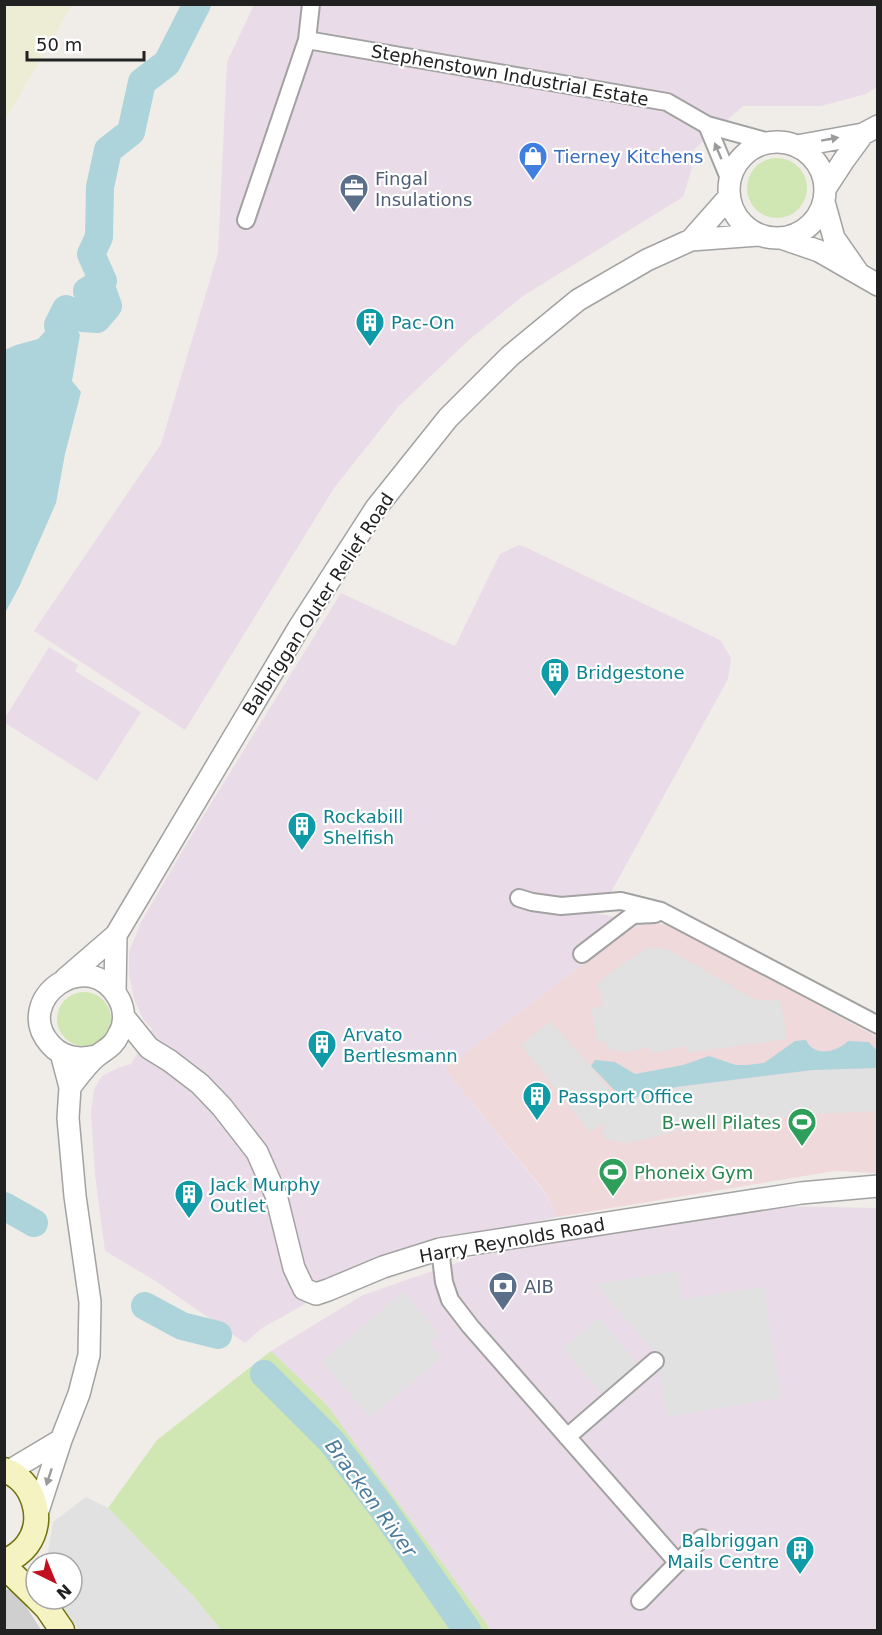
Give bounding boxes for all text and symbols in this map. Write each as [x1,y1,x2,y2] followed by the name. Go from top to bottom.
[27,24,144,62] scale bar
[36,34,82,55] text: 50 m
[370,40,650,110] street label: Stephenstown Industrial Estate
[821,134,840,143] one-way arrow
[517,140,549,182] shop icon: Tierney Kitchens
[714,143,723,160] one-way arrow
[553,146,703,167] place label: Tierney Kitchens
[375,168,472,210] place label: Fingal Insulations
[338,172,370,214] office icon: Fingal Insulations
[354,306,386,348] building icon: Pac-On
[391,312,455,333] place label: Pac-On
[238,489,398,719] street label: Balbriggan Outer Relief Road
[539,656,571,698] building icon: Bridgestone
[576,662,685,683] place label: Bridgestone
[323,806,403,848] place label: Rockabill Shelfish
[286,810,318,852] building icon: Rockabill Shelfish
[343,1024,458,1066] place label: Arvato Bertlesmann
[306,1028,338,1070] building icon: Arvato Bertlesmann
[521,1080,553,1122] building icon: Passport Office
[558,1086,693,1107] place label: Passport Office
[786,1106,818,1148] sports icon: B-well Pilates
[662,1112,781,1133] place label: B-well Pilates
[597,1156,629,1198] sports icon: Phoneix Gym
[634,1162,753,1183] place label: Phoneix Gym
[209,1174,321,1216] place label: Jack Murphy Outlet
[173,1178,205,1220] building icon: Jack Murphy Outlet
[418,1213,606,1267] street label: Harry Reynolds Road
[487,1270,519,1312] bank icon: AIB
[524,1276,554,1297] place label: AIB
[320,1434,423,1563] water label: Bracken River
[43,1468,53,1486] one-way arrow
[667,1530,779,1572] place label: Balbriggan Mails Centre
[784,1534,816,1576] building icon: Balbriggan Mails Centre
[24,1551,84,1611] north arrow
[53,1580,75,1603] text: N

